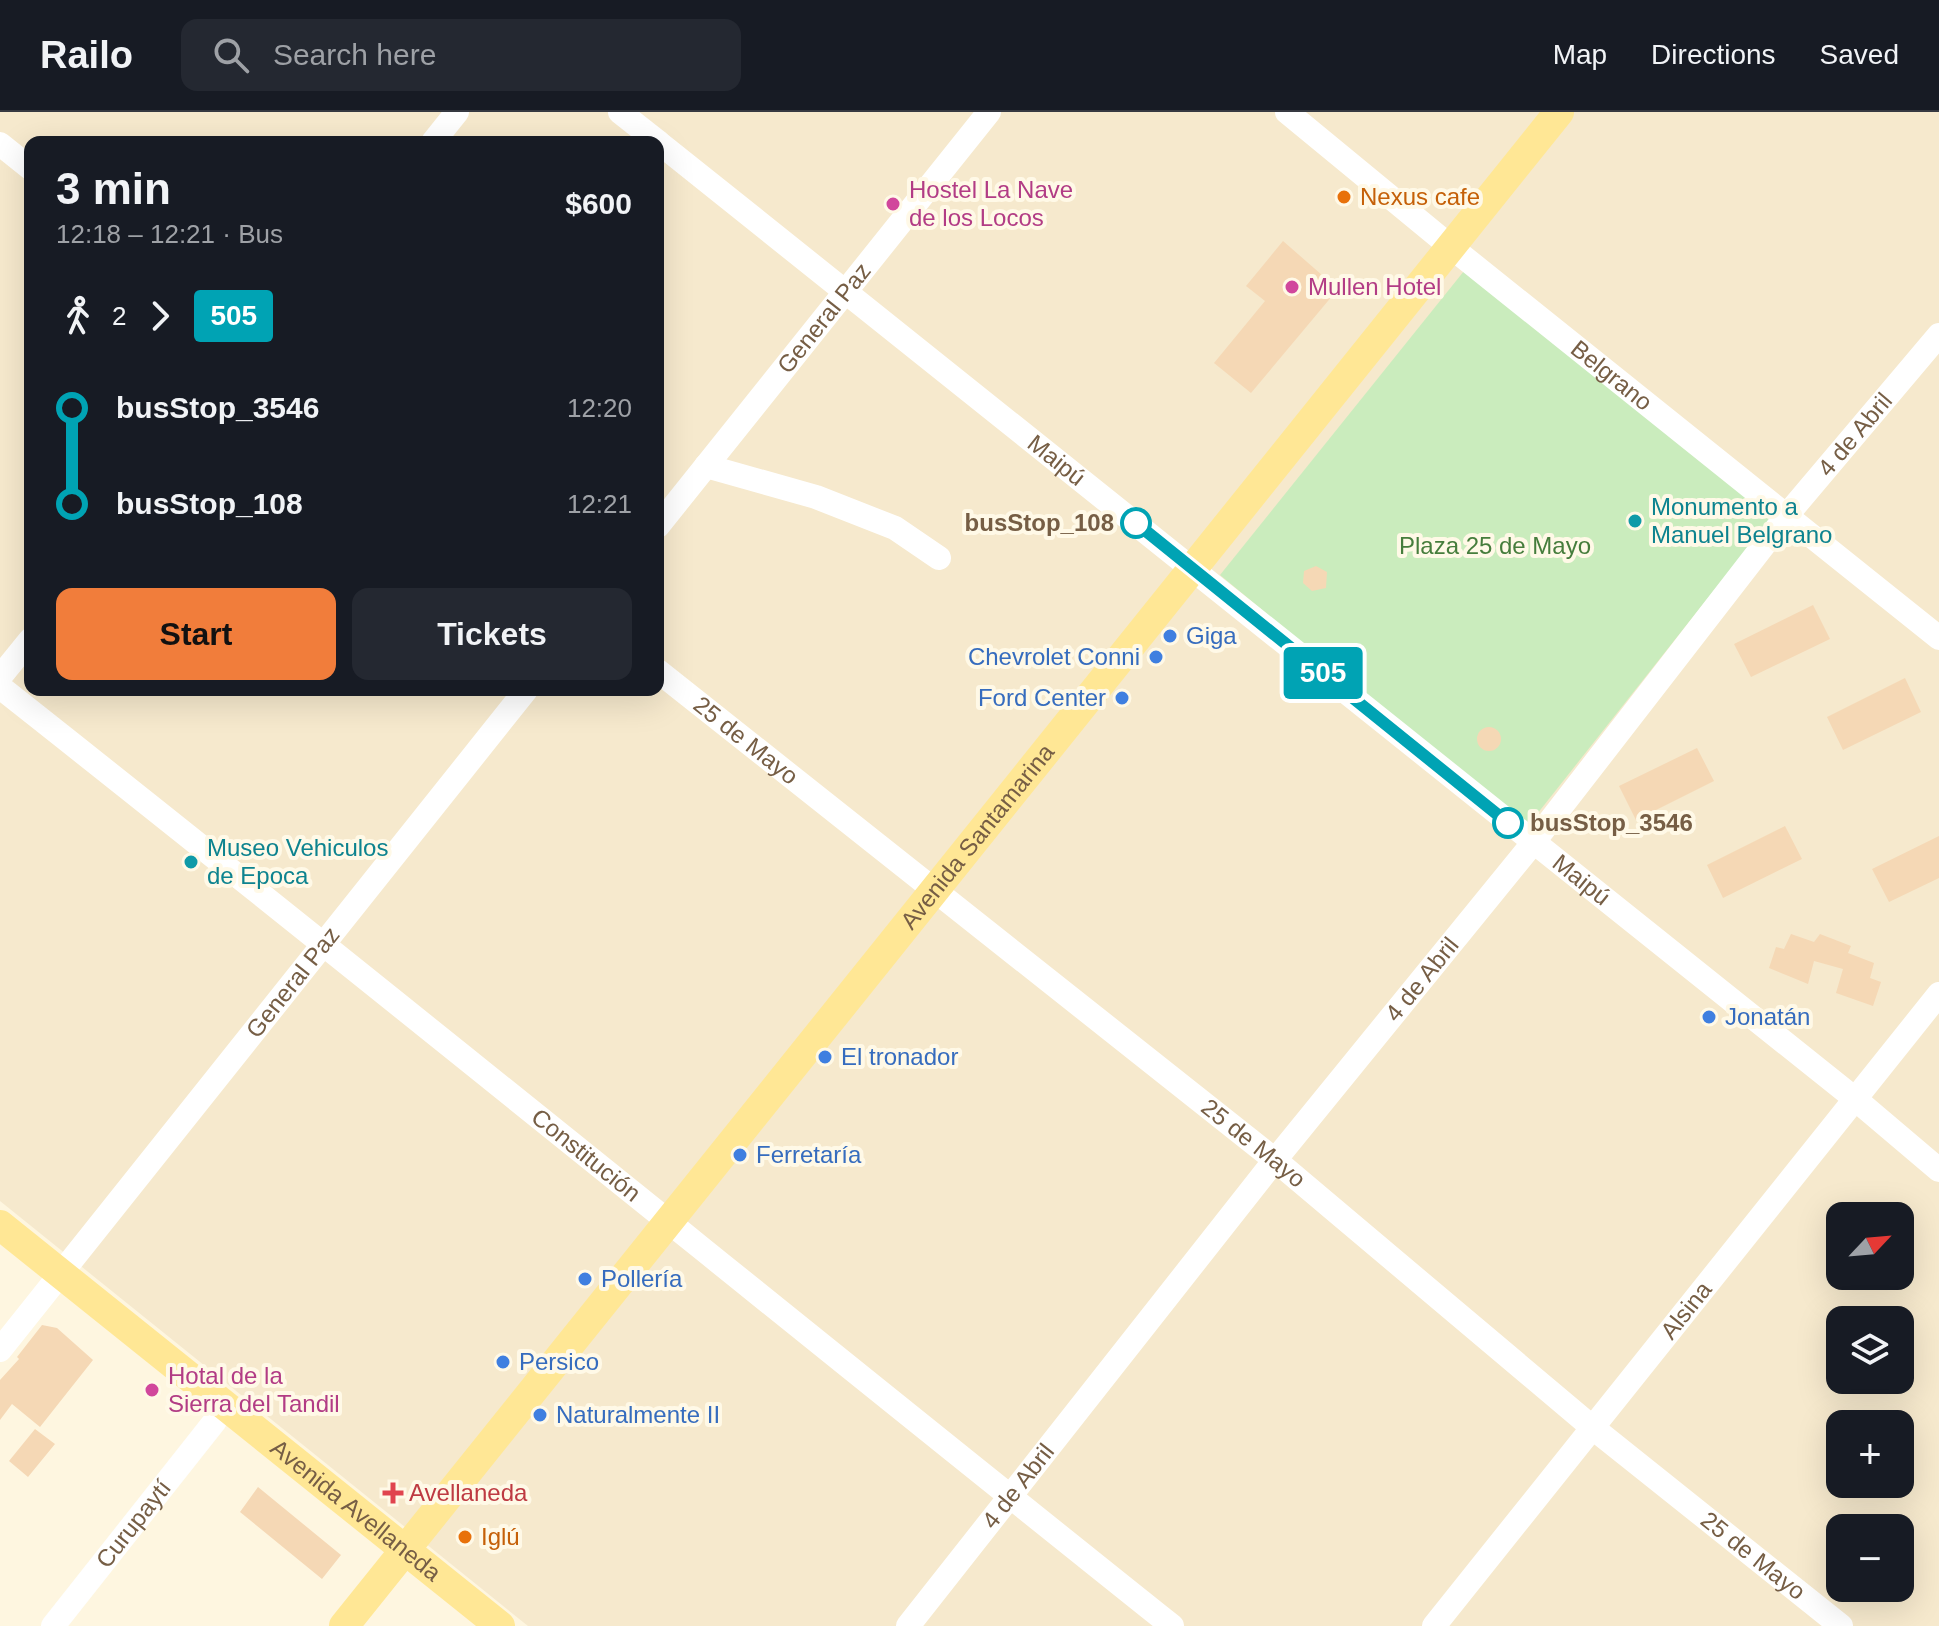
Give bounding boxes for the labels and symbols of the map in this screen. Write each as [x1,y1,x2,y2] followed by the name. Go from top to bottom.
[909,176,1073,231] place label: Hostel La Nave de los Locos
[1360,183,1480,210] place label: Nexus cafe
[1335,188,1353,206] marker: Nexus cafe
[884,195,902,213] marker: Hostel La Nave de los Locos
[771,257,876,378] street label: General Paz
[1308,273,1441,300] place label: Mullen Hotel
[1283,278,1301,296] marker: Mullen Hotel
[1566,335,1658,416] street label: Belgrano
[1812,387,1897,481] street label: 4 de Abril
[1023,429,1091,491] street label: Maipú
[1651,493,1832,548] place label: Monumento a Manuel Belgrano
[1121,508,1151,538] marker: busStop_108
[965,509,1114,536] place label: busStop_108
[1626,512,1644,530] marker: Monumento a Manuel Belgrano
[1399,532,1591,559] park label: Plaza 25 de Mayo
[1186,622,1237,649] place label: Giga
[1161,627,1179,645] marker: Giga
[968,643,1140,670] place label: Chevrolet Conni
[1277,647,1369,699] line badge: 505
[1147,648,1165,666] marker: Chevrolet Conni
[978,684,1106,711] place label: Ford Center
[1113,689,1131,707] marker: Ford Center
[689,691,804,790] street label: 25 de Mayo
[895,738,1060,934] street label: Avenida Santamarina
[1493,808,1523,838] marker: busStop_3546
[1530,809,1693,836] place label: busStop_3546
[207,834,388,889] place label: Museo Vehiculos de Epoca
[1548,849,1616,911] street label: Maipú
[182,853,200,871] marker: Museo Vehiculos de Epoca
[240,922,345,1043] street label: General Paz
[1380,932,1464,1026] street label: 4 de Abril
[1725,1003,1810,1030] place label: Jonatán
[1700,1008,1718,1026] marker: Jonatán
[841,1043,958,1070] place label: El tronador
[816,1048,834,1066] marker: El tronador
[1196,1093,1311,1193] street label: 25 de Mayo
[526,1103,646,1207] street label: Constitución
[756,1141,862,1168] place label: Ferretaría
[731,1146,749,1164] marker: Ferretaría
[1826,1202,1914,1290] north arrow
[601,1265,683,1292] place label: Pollería
[576,1270,594,1288] marker: Pollería
[1655,1276,1717,1344] street label: Alsina
[519,1348,599,1375] place label: Persico
[494,1353,512,1371] marker: Persico
[168,1362,340,1417] place label: Hotal de la Sierra del Tandil
[143,1381,161,1399] marker: Hotal de la Sierra del Tandil
[556,1401,720,1428] place label: Naturalmente II
[531,1406,549,1424] marker: Naturalmente II
[266,1434,447,1587] street label: Avenida Avellaneda
[976,1438,1059,1534] street label: 4 de Abril
[90,1474,176,1573] street label: Curupaytí
[409,1479,528,1506] place label: Avellaneda
[384,1484,402,1502] marker: Avellaneda
[1696,1506,1811,1605] street label: 25 de Mayo
[481,1523,520,1550] place label: Iglú
[456,1528,474,1546] marker: Iglú

